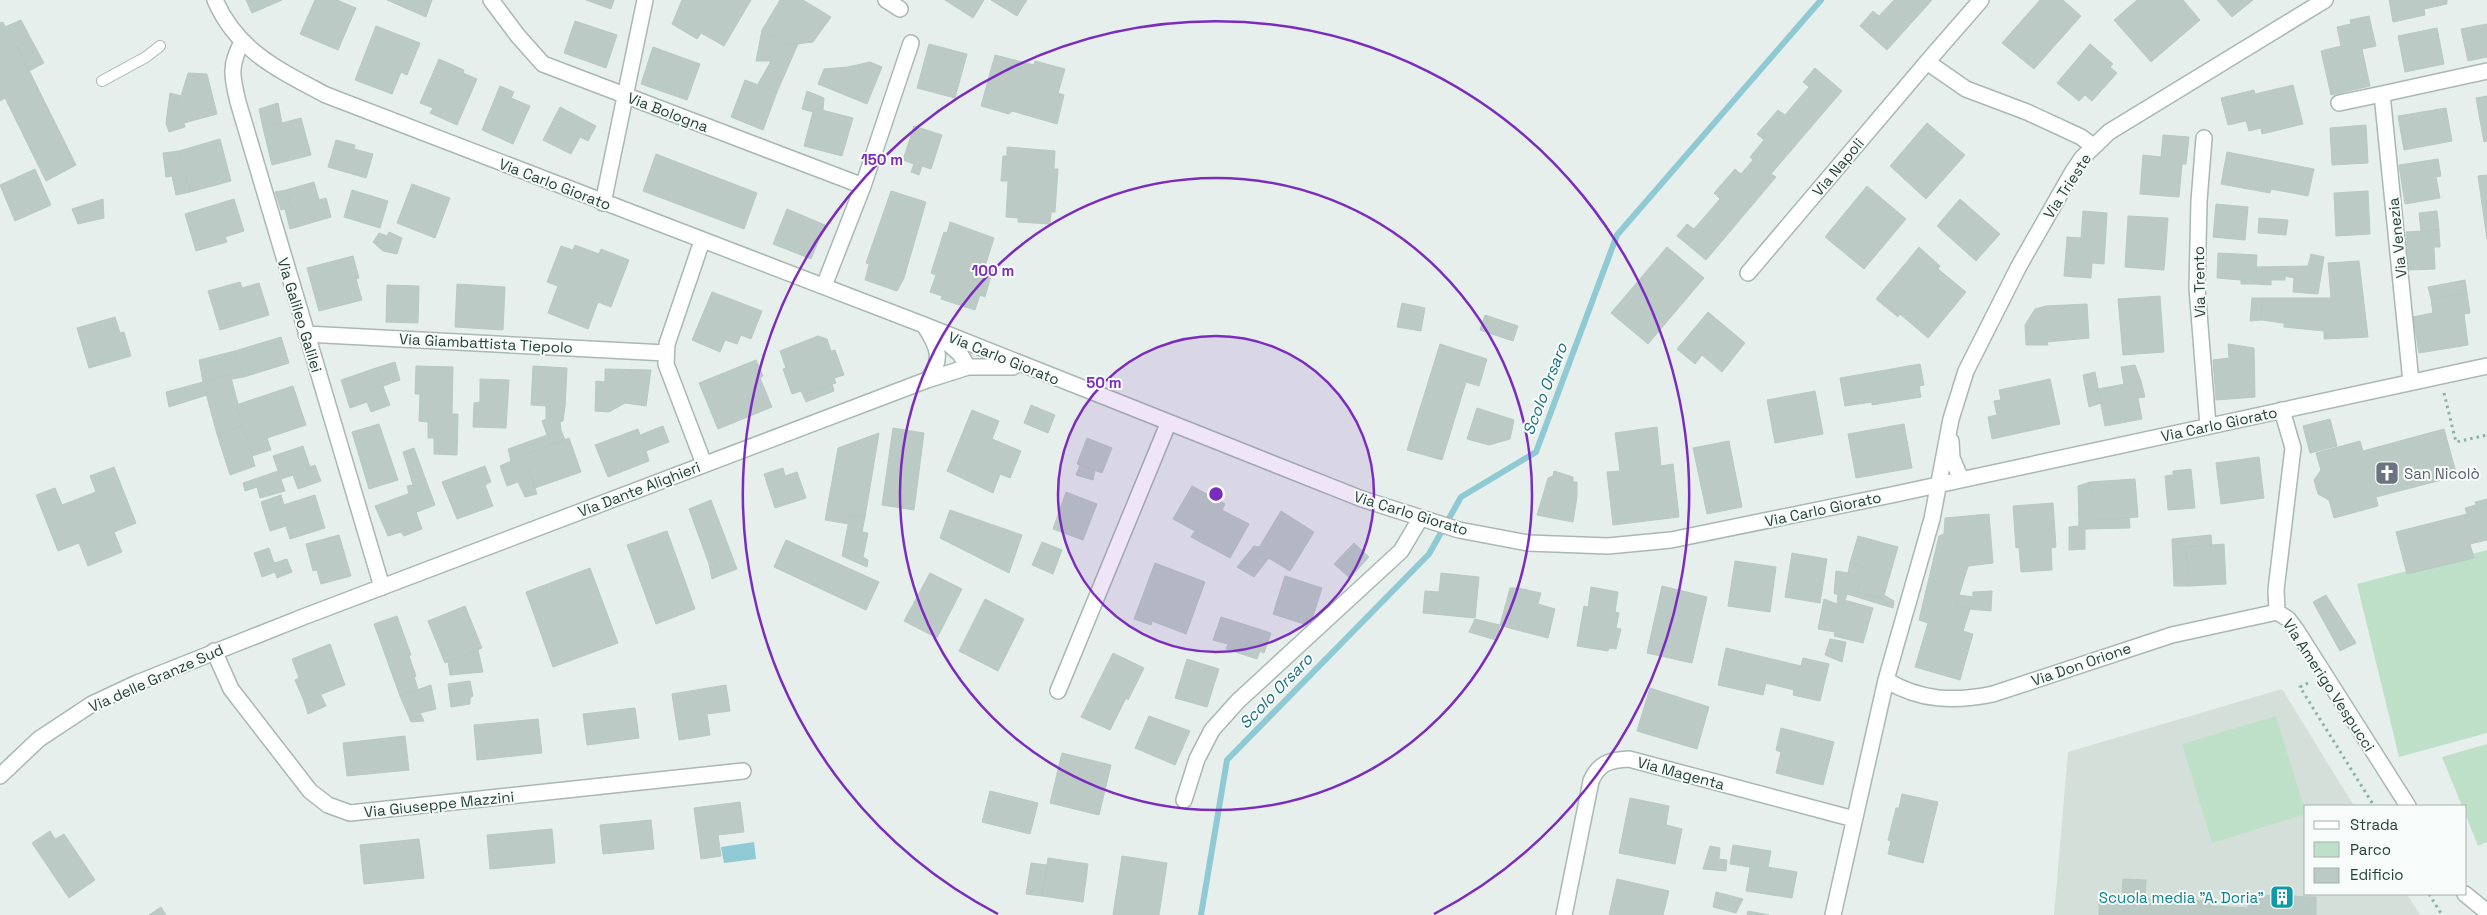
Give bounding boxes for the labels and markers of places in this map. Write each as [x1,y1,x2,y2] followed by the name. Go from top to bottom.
[2374,460,2400,486] church icon: San Nicolò
[2404,464,2480,483] place label: San Nicolò
[1207,485,1225,503] centre of rings
[2269,884,2295,910] building icon: Scuola media "A. Doria"
[2099,888,2264,907] place label: Scuola media "A. Doria"

